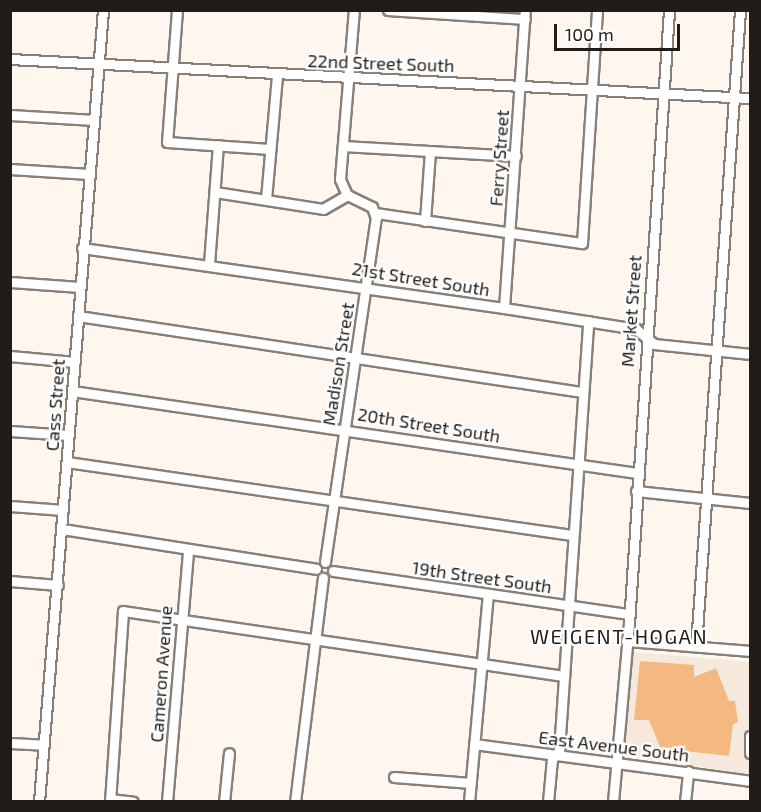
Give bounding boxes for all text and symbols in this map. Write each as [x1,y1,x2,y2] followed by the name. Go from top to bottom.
[557,12,683,50] scale bar
[565,23,614,45] text: 100 m
[307,50,455,76] street label: 22nd Street South
[485,109,513,207] street label: Ferry Street
[616,254,646,368] street label: Market Street
[351,257,491,301] street label: 21st Street South
[318,301,358,427] street label: Madison Street
[41,358,69,452] street label: Cass Street
[356,403,502,447] street label: 20th Street South
[411,557,553,597] street label: 19th Street South
[145,605,177,743] street label: Cameron Avenue
[530,624,708,648] district label: WEIGENT-HOGAN
[537,726,691,766] street label: East Avenue South

